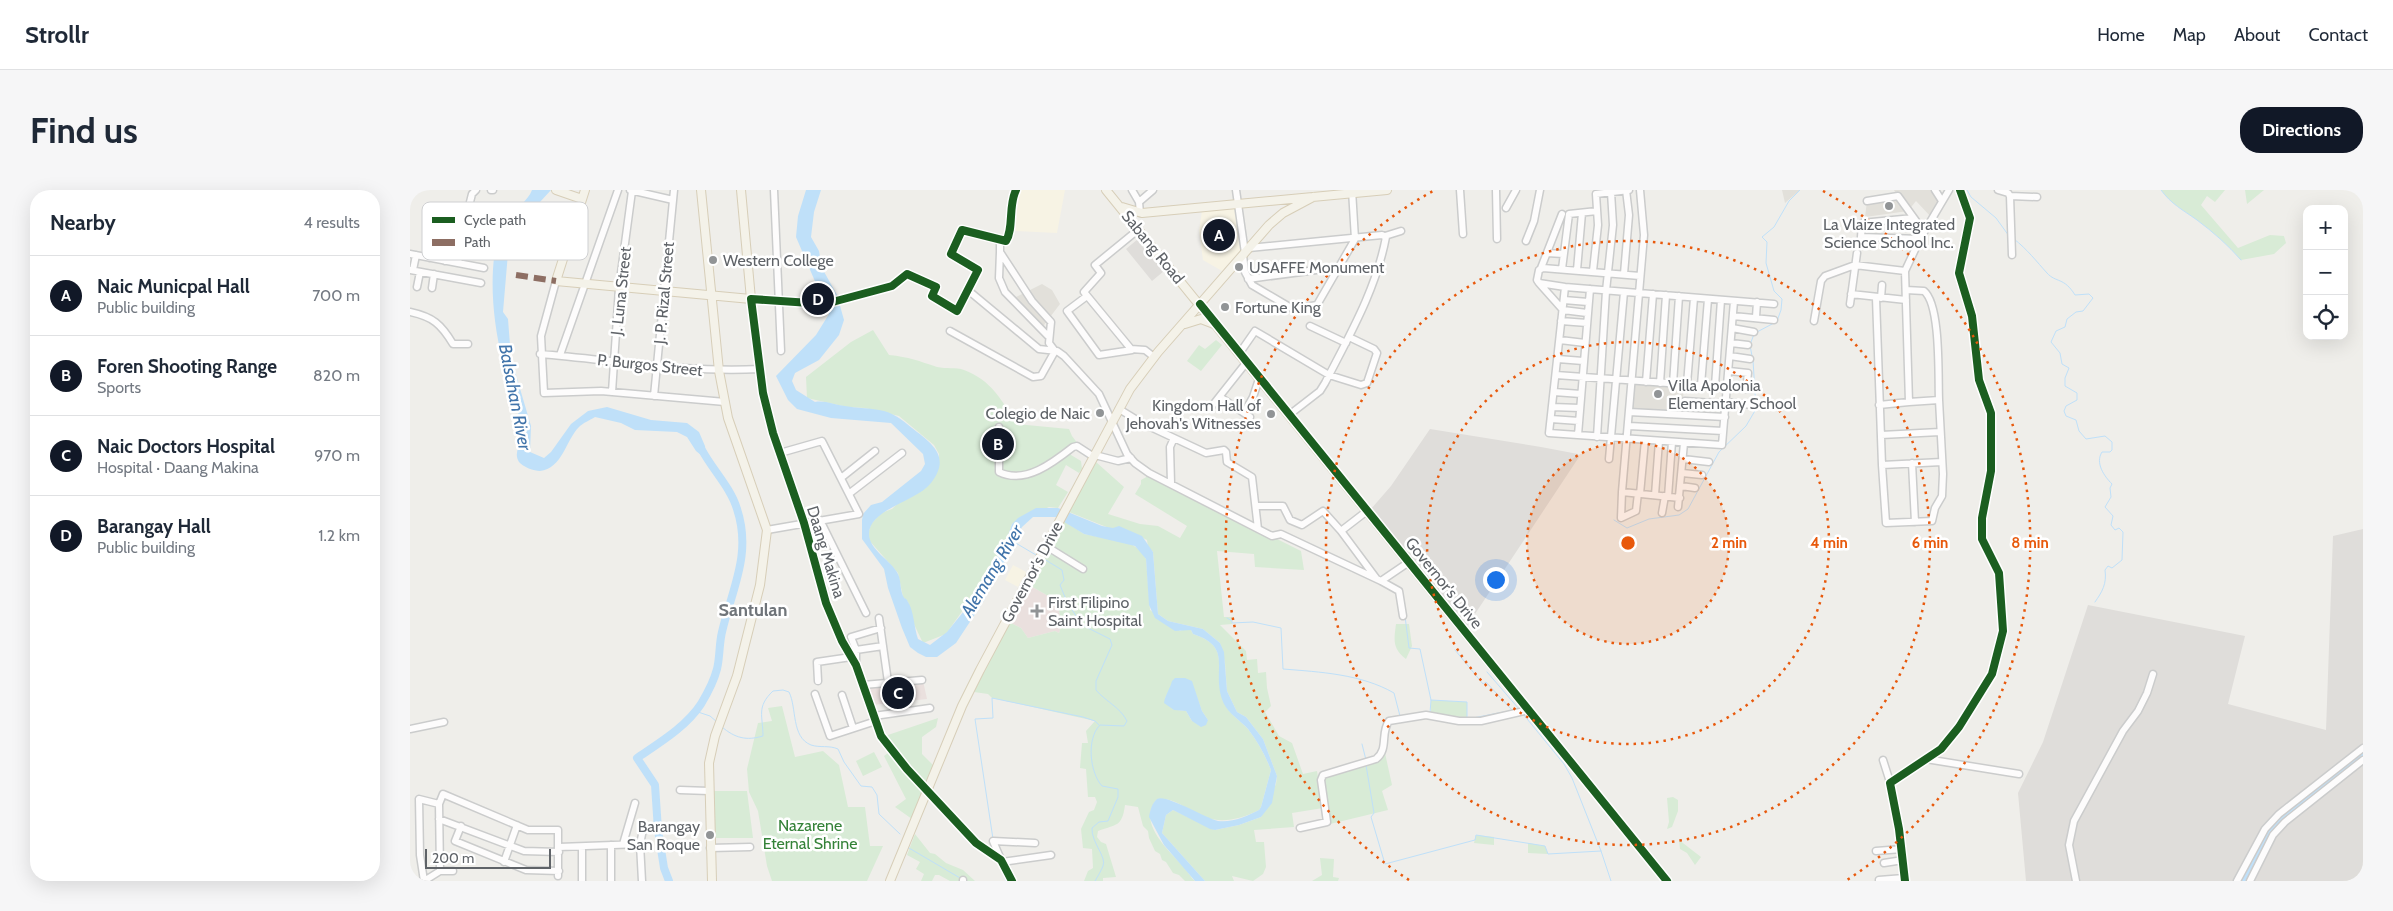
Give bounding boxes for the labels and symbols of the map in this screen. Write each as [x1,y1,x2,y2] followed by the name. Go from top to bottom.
[1883,200,1895,212] marker: La Vlaize Integrated Science School Inc.
[422,202,588,260] legend
[1118,207,1188,287] street label: Sabang Road
[464,211,526,229] text: Cycle path
[1823,215,1955,252] place label: La Vlaize Integrated Science School Inc.
[1203,216,1235,254] pin: A
[464,233,491,251] text: Path
[650,241,678,346] street label: J. P. Rizal Street
[607,245,635,337] street label: J. Luna Street
[723,251,834,270] place label: Western College
[707,254,719,266] marker: Western College
[1249,258,1385,277] place label: USAFFE Monument
[1233,261,1245,273] marker: USAFFE Monument
[802,280,834,318] pin: D
[1235,298,1322,317] place label: Fortune King
[1219,301,1231,313] marker: Fortune King
[494,342,536,454] water label: Balsahan River
[596,350,704,380] street label: P. Burgos Street
[1668,376,1796,413] place label: Villa Apolonia Elementary School
[1652,388,1664,400] marker: Villa Apolonia Elementary School
[1125,396,1262,433] place label: Kingdom Hall of Jehovah's Witnesses
[986,404,1090,423] place label: Colegio de Naic
[1094,407,1106,419] marker: Colegio de Naic
[1265,408,1277,420] marker: Kingdom Hall of Jehovah's Witnesses
[982,425,1014,463] pin: B
[803,504,849,601] street label: Daang Makina
[997,518,1067,626] street label: Governor's Drive
[955,520,1029,622] water label: Alemang River
[1401,534,1487,632] street label: Governor's Drive
[1619,534,1637,552] centre of rings
[1711,534,1747,552] text: 2 min
[1810,534,1848,552] text: 4 min
[1912,534,1948,552] text: 6 min
[2011,534,2049,552] text: 8 min
[1483,567,1509,593] your location
[1048,593,1142,630] place label: First Filipino Saint Hospital
[719,599,788,621] district label: Santulan
[1030,604,1044,618] marker: First Filipino Saint Hospital
[882,674,914,712] pin: C
[763,816,857,853] park label: Nazarene Eternal Shrine
[627,817,700,854] place label: Barangay San Roque
[704,829,716,841] marker: Barangay San Roque
[425,846,551,869] scale bar

